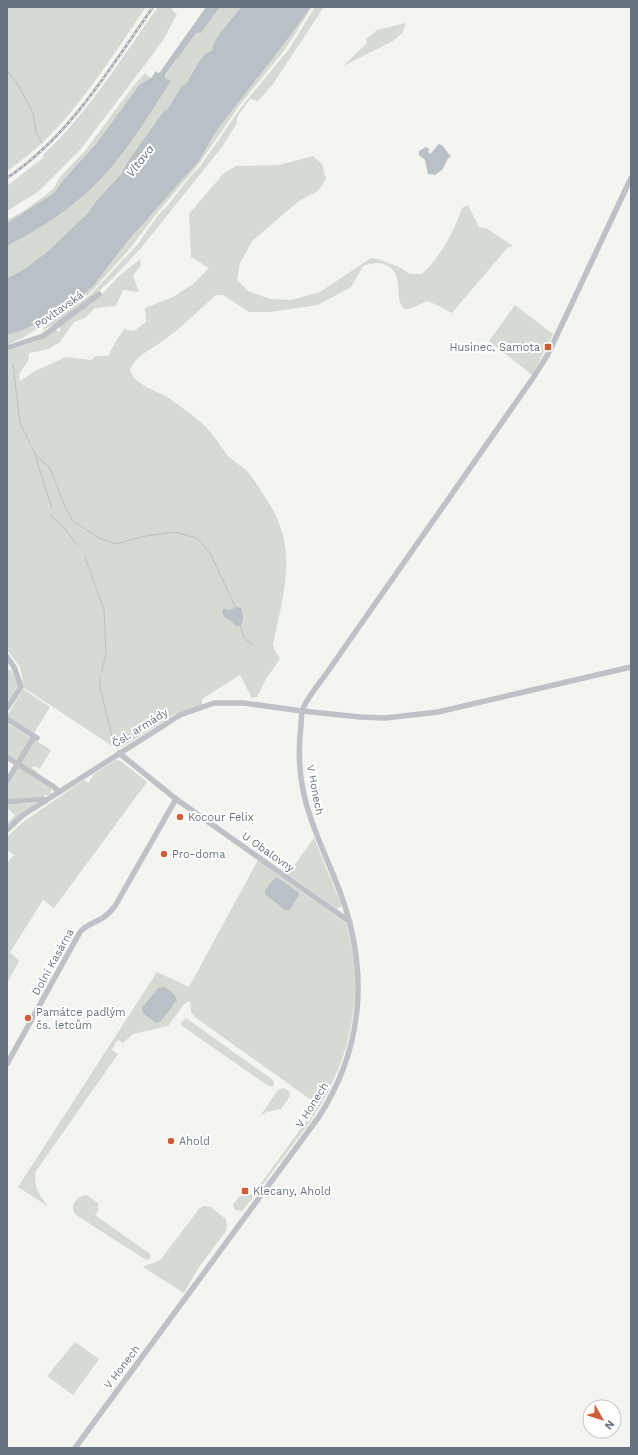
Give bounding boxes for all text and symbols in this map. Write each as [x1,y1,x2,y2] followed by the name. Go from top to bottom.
[123,142,157,180] water label: Vltava
[32,288,86,332] street label: Povltavská
[450,341,540,354] place label: Husinec, Samota
[543,342,553,352] marker: Husinec, Samota
[109,705,171,750] street label: Čsl. armády
[304,764,326,816] street label: V Honech
[188,811,254,824] place label: Kocour Felix
[175,812,185,822] marker: Kocour Felix
[239,829,297,875] street label: U Obalovny
[172,848,225,861] place label: Pro-doma
[159,849,169,859] marker: Pro-doma
[29,926,77,998] street label: Dolní Kasárna
[36,1006,126,1032] place label: Památce padlým čs. letcům
[23,1013,33,1023] marker: Památce padlým čs. letcům
[293,1080,331,1130] street label: V Honech
[179,1135,210,1148] place label: Ahold
[166,1136,176,1146] marker: Ahold
[253,1185,331,1198] place label: Klecany, Ahold
[240,1186,250,1196] marker: Klecany, Ahold
[101,1343,143,1391] street label: V Honech
[582,1399,622,1439] north arrow
[602,1418,617,1432] text: N

